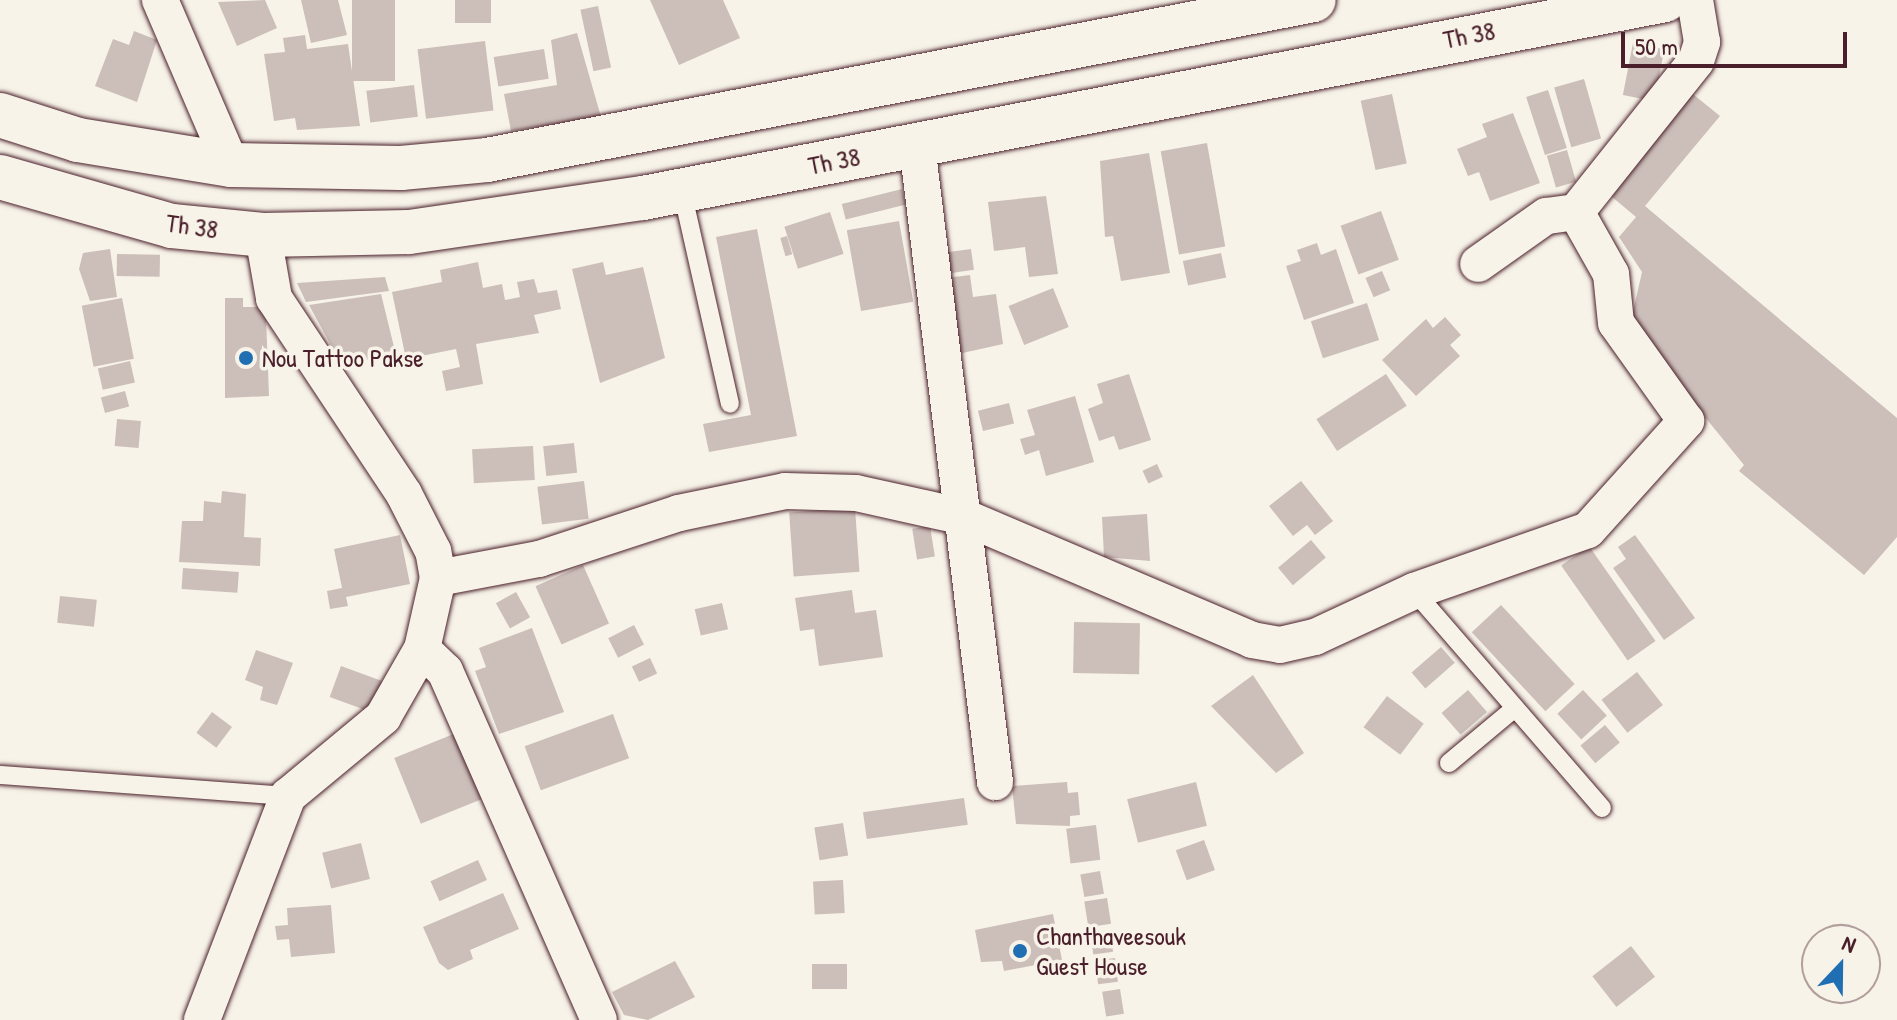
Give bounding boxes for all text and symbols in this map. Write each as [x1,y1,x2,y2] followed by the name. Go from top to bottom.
[1441,15,1497,55] street label: Th 38
[1625,16,1851,66] scale bar
[1635,30,1678,62] text: 50 m
[806,141,862,181] street label: Th 38
[164,207,220,245] street label: Th 38
[262,342,424,374] place label: Nou Tattoo Pakse
[237,349,255,367] marker: Nou Tattoo Pakse
[1036,920,1186,982] place label: Chanthaveesouk Guest House
[1801,924,1881,1004] north arrow
[1838,927,1860,960] text: N
[1011,942,1029,960] marker: Chanthaveesouk Guest House

